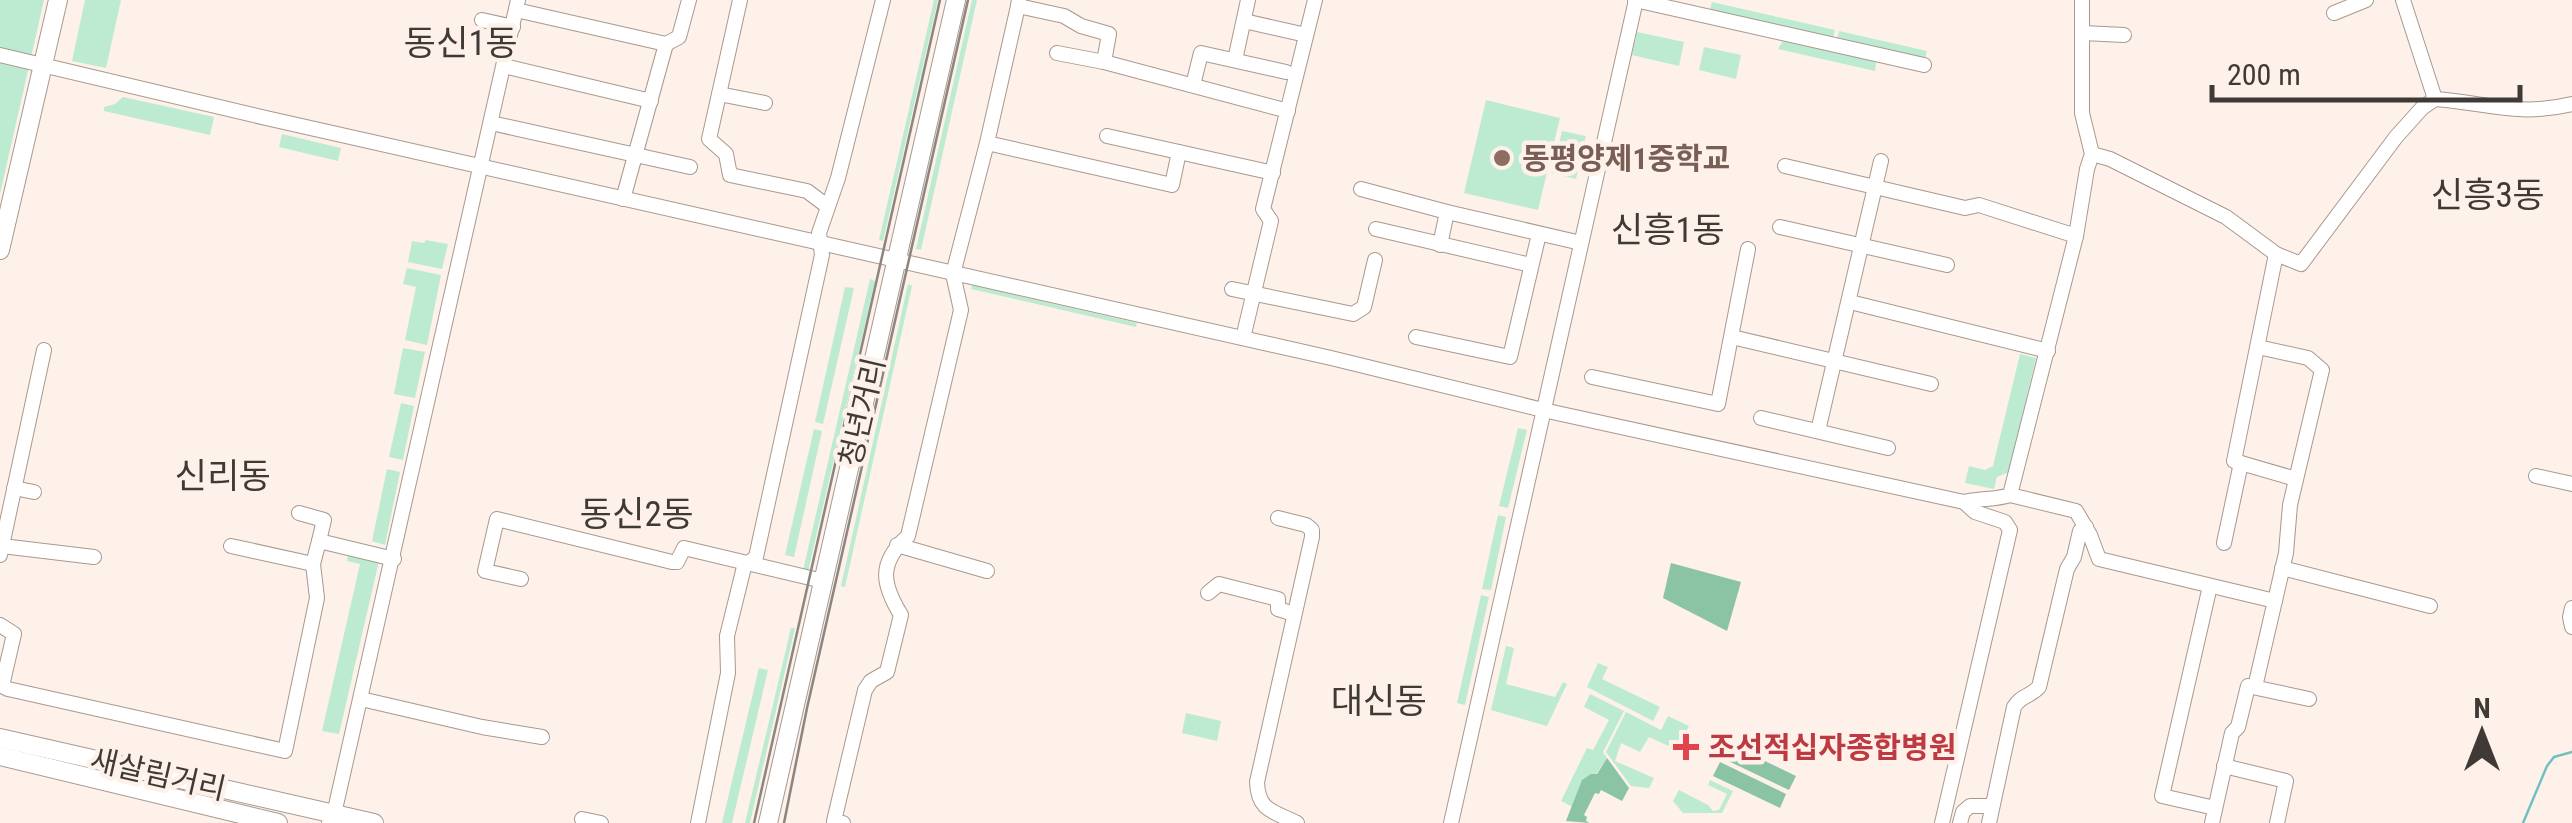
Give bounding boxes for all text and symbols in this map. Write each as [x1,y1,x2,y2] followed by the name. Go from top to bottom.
[404,23,518,64] district label: 동신1동
[2212,40,2520,102] scale bar
[2227,57,2301,92] text: 200 m
[1522,141,1730,176] place label: 동평양제1중학교
[1491,147,1513,169] marker: 동평양제1중학교
[2431,175,2545,216] district label: 신흥3동
[1611,210,1725,251] district label: 신흥1동
[833,354,891,470] street label: 청년거리
[175,456,271,497] district label: 신리동
[580,494,694,535] district label: 동신2동
[1331,681,1427,722] district label: 대신동
[2432,683,2532,783] north arrow
[2473,692,2491,725] text: N
[1708,730,1956,765] place label: 조선적십자종합병원
[1673,734,1699,760] marker: 조선적십자종합병원
[87,741,229,807] street label: 새살림거리

